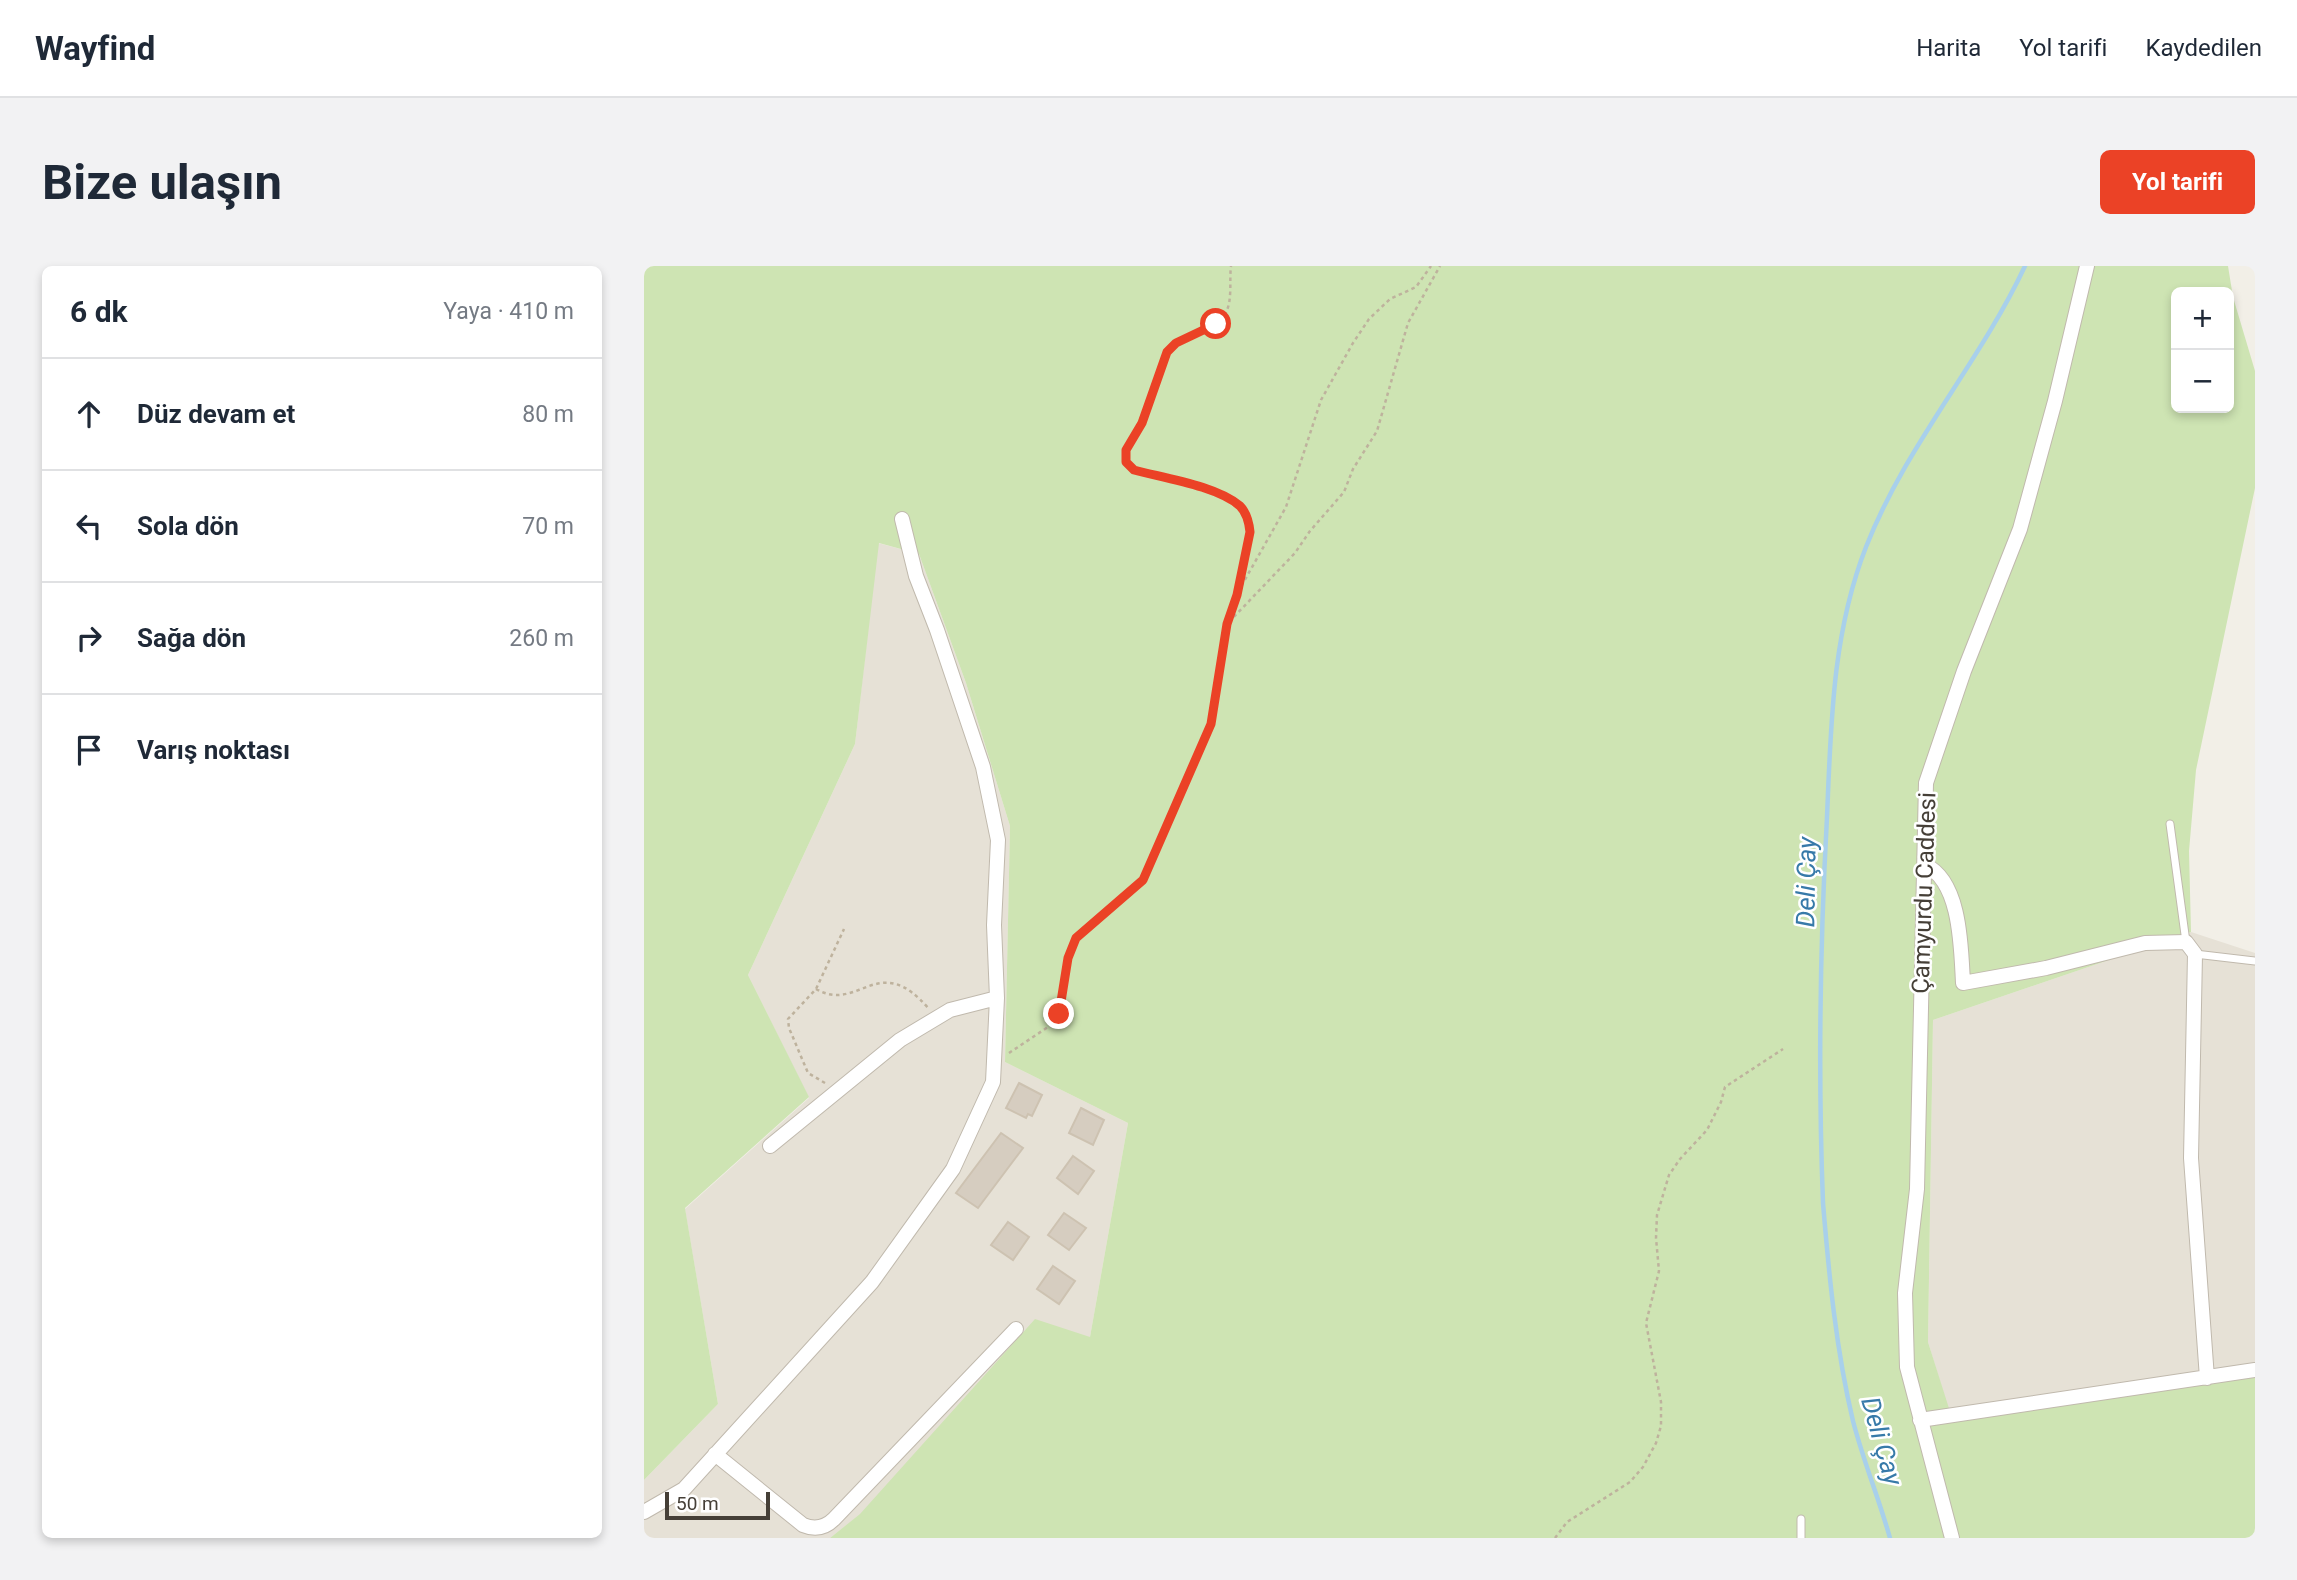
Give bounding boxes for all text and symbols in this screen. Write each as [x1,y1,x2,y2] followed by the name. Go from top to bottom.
[35,29,155,68] text: Wayfind
[1916,34,1981,62] text: Harita
[2019,34,2107,62] text: Yol tarifi
[2145,34,2262,62] text: Kaydedilen
[2100,150,2255,214] button: Yol tarifi
[42,154,282,211] text: Bize ulaşın
[2171,287,2234,413] map controls
[2171,287,2234,350] button: +
[70,294,128,329] text: 6 dk
[443,298,574,325] text: Yaya · 410 m
[1200,308,1231,339] route start
[2171,350,2234,413] button: −
[70,395,108,433] icon: ahead
[137,399,295,429] text: Düz devam et
[522,401,574,428] text: 80 m
[70,507,108,545] icon: left
[137,511,239,541] text: Sola dön
[522,513,574,540] text: 70 m
[70,619,108,657] icon: right
[137,623,246,653] text: Sağa dön
[509,625,574,652] text: 260 m
[70,731,108,769] icon: arrive
[137,735,290,765] text: Varış noktası
[1906,792,1942,994] street label: Çamyurdu Caddesi
[1790,835,1822,927] water label: Deli Çay
[1043,998,1074,1029] route end
[1855,1393,1909,1490] water label: Deli Çay
[665,1489,770,1521] scale bar
[676,1492,719,1515] text: 50 m

